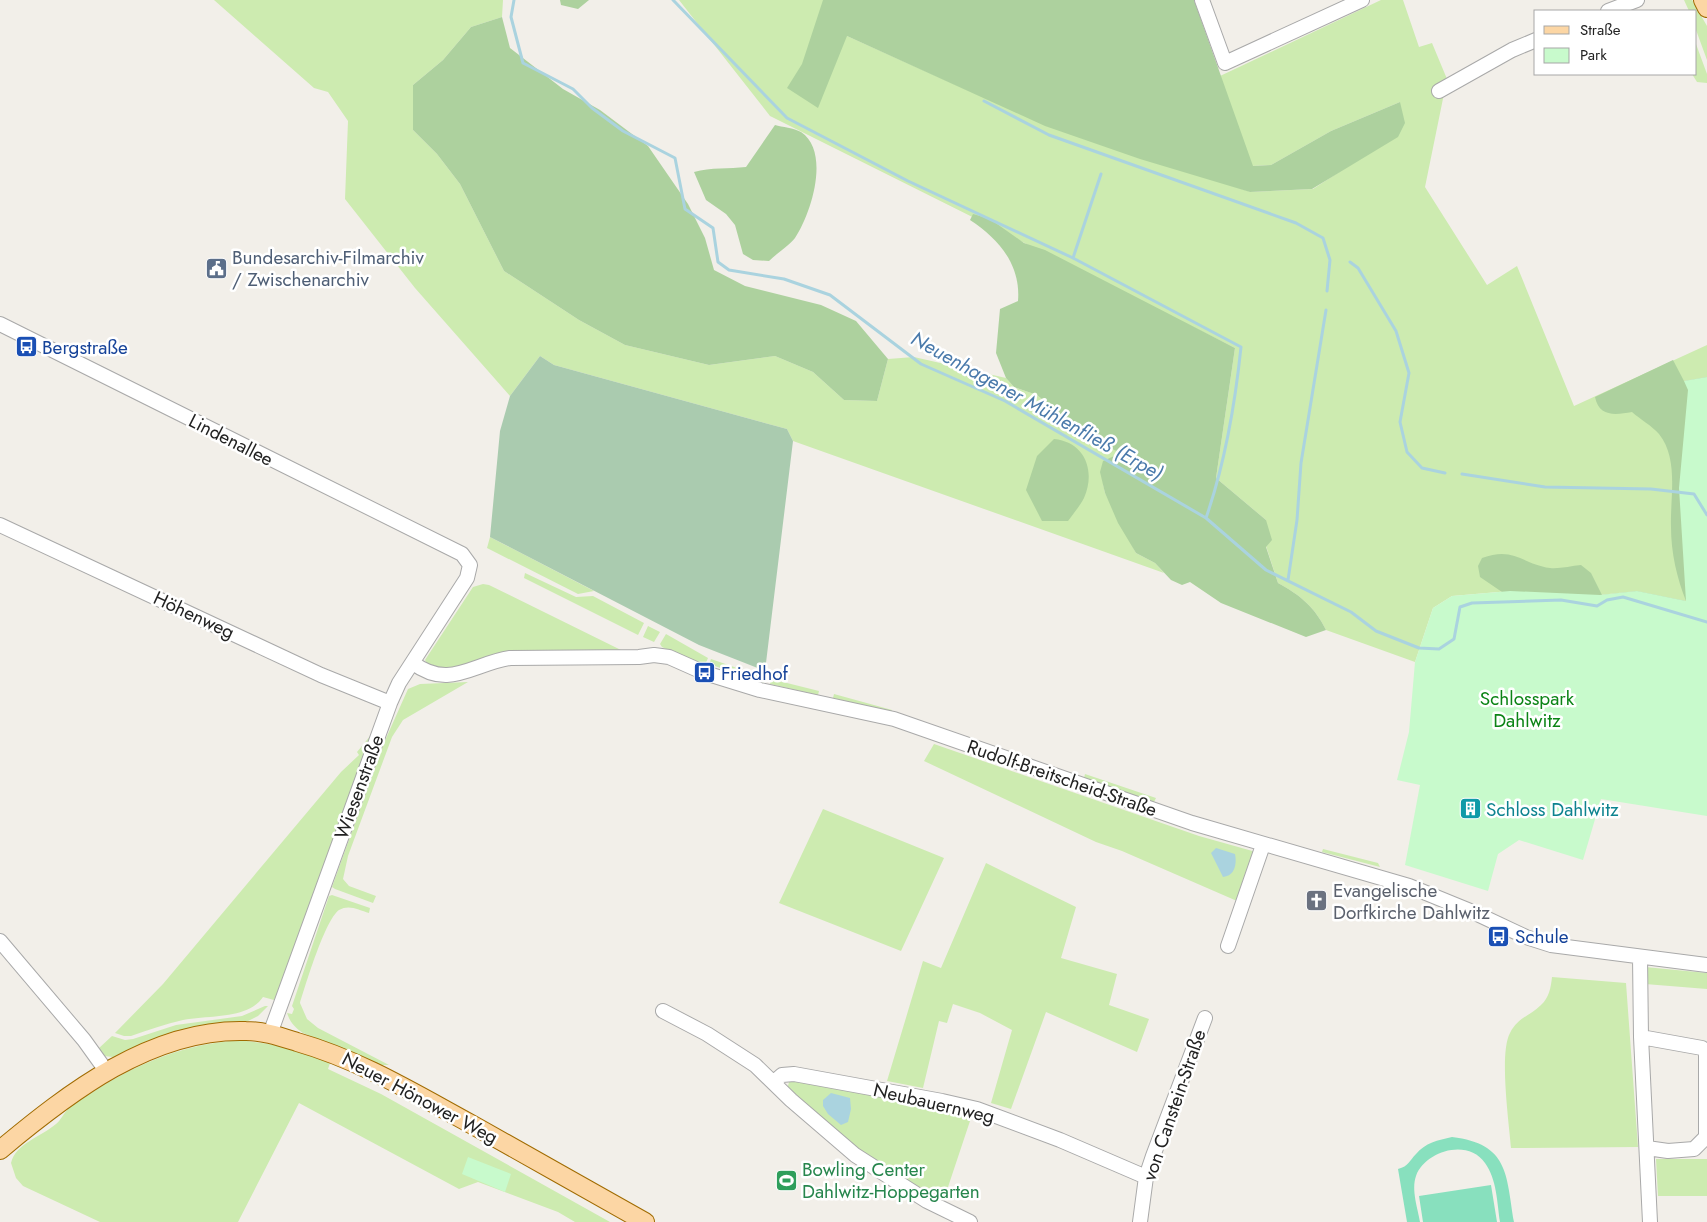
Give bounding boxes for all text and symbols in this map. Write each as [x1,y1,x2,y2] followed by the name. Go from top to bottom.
[1534,10,1697,75] legend
[1580,19,1621,41] text: Straße
[1580,44,1607,66] text: Park
[232,244,425,293] place label: Bundesarchiv-Filmarchiv / Zwischenarchiv
[204,256,228,280] public building icon: Bundesarchiv-Filmarchiv / Zwischenarchiv
[906,324,1168,488] water label: Neuenhagener Mühlenfließ (Erpe)
[42,334,128,361] place label: Bergstraße
[14,335,38,359] bus stop icon: Bergstraße
[184,407,278,473] street label: Lindenallee
[149,584,239,646] street label: Höhenweg
[721,660,789,687] place label: Friedhof
[693,661,717,685] bus stop icon: Friedhof
[1480,685,1575,734] park label: Schlosspark Dahlwitz
[328,731,390,843] street label: Wiesenstraße
[963,733,1161,823] street label: Rudolf-Breitscheid-Straße
[1486,796,1619,823] place label: Schloss Dahlwitz
[1458,797,1482,821] building icon: Schloss Dahlwitz
[1333,877,1490,926] place label: Evangelische Dorfkirche Dahlwitz
[1305,889,1329,913] church icon: Evangelische Dorfkirche Dahlwitz
[1515,923,1569,950] place label: Schule
[1487,924,1511,948] bus stop icon: Schule
[1135,1026,1213,1184] street label: von Canstein-Straße
[337,1045,503,1151] street label: Neuer Hönower Weg
[871,1076,997,1130] street label: Neubauernweg
[802,1156,980,1205] place label: Bowling Center Dahlwitz-Hoppegarten
[774,1168,798,1192] sports icon: Bowling Center Dahlwitz-Hoppegarten

